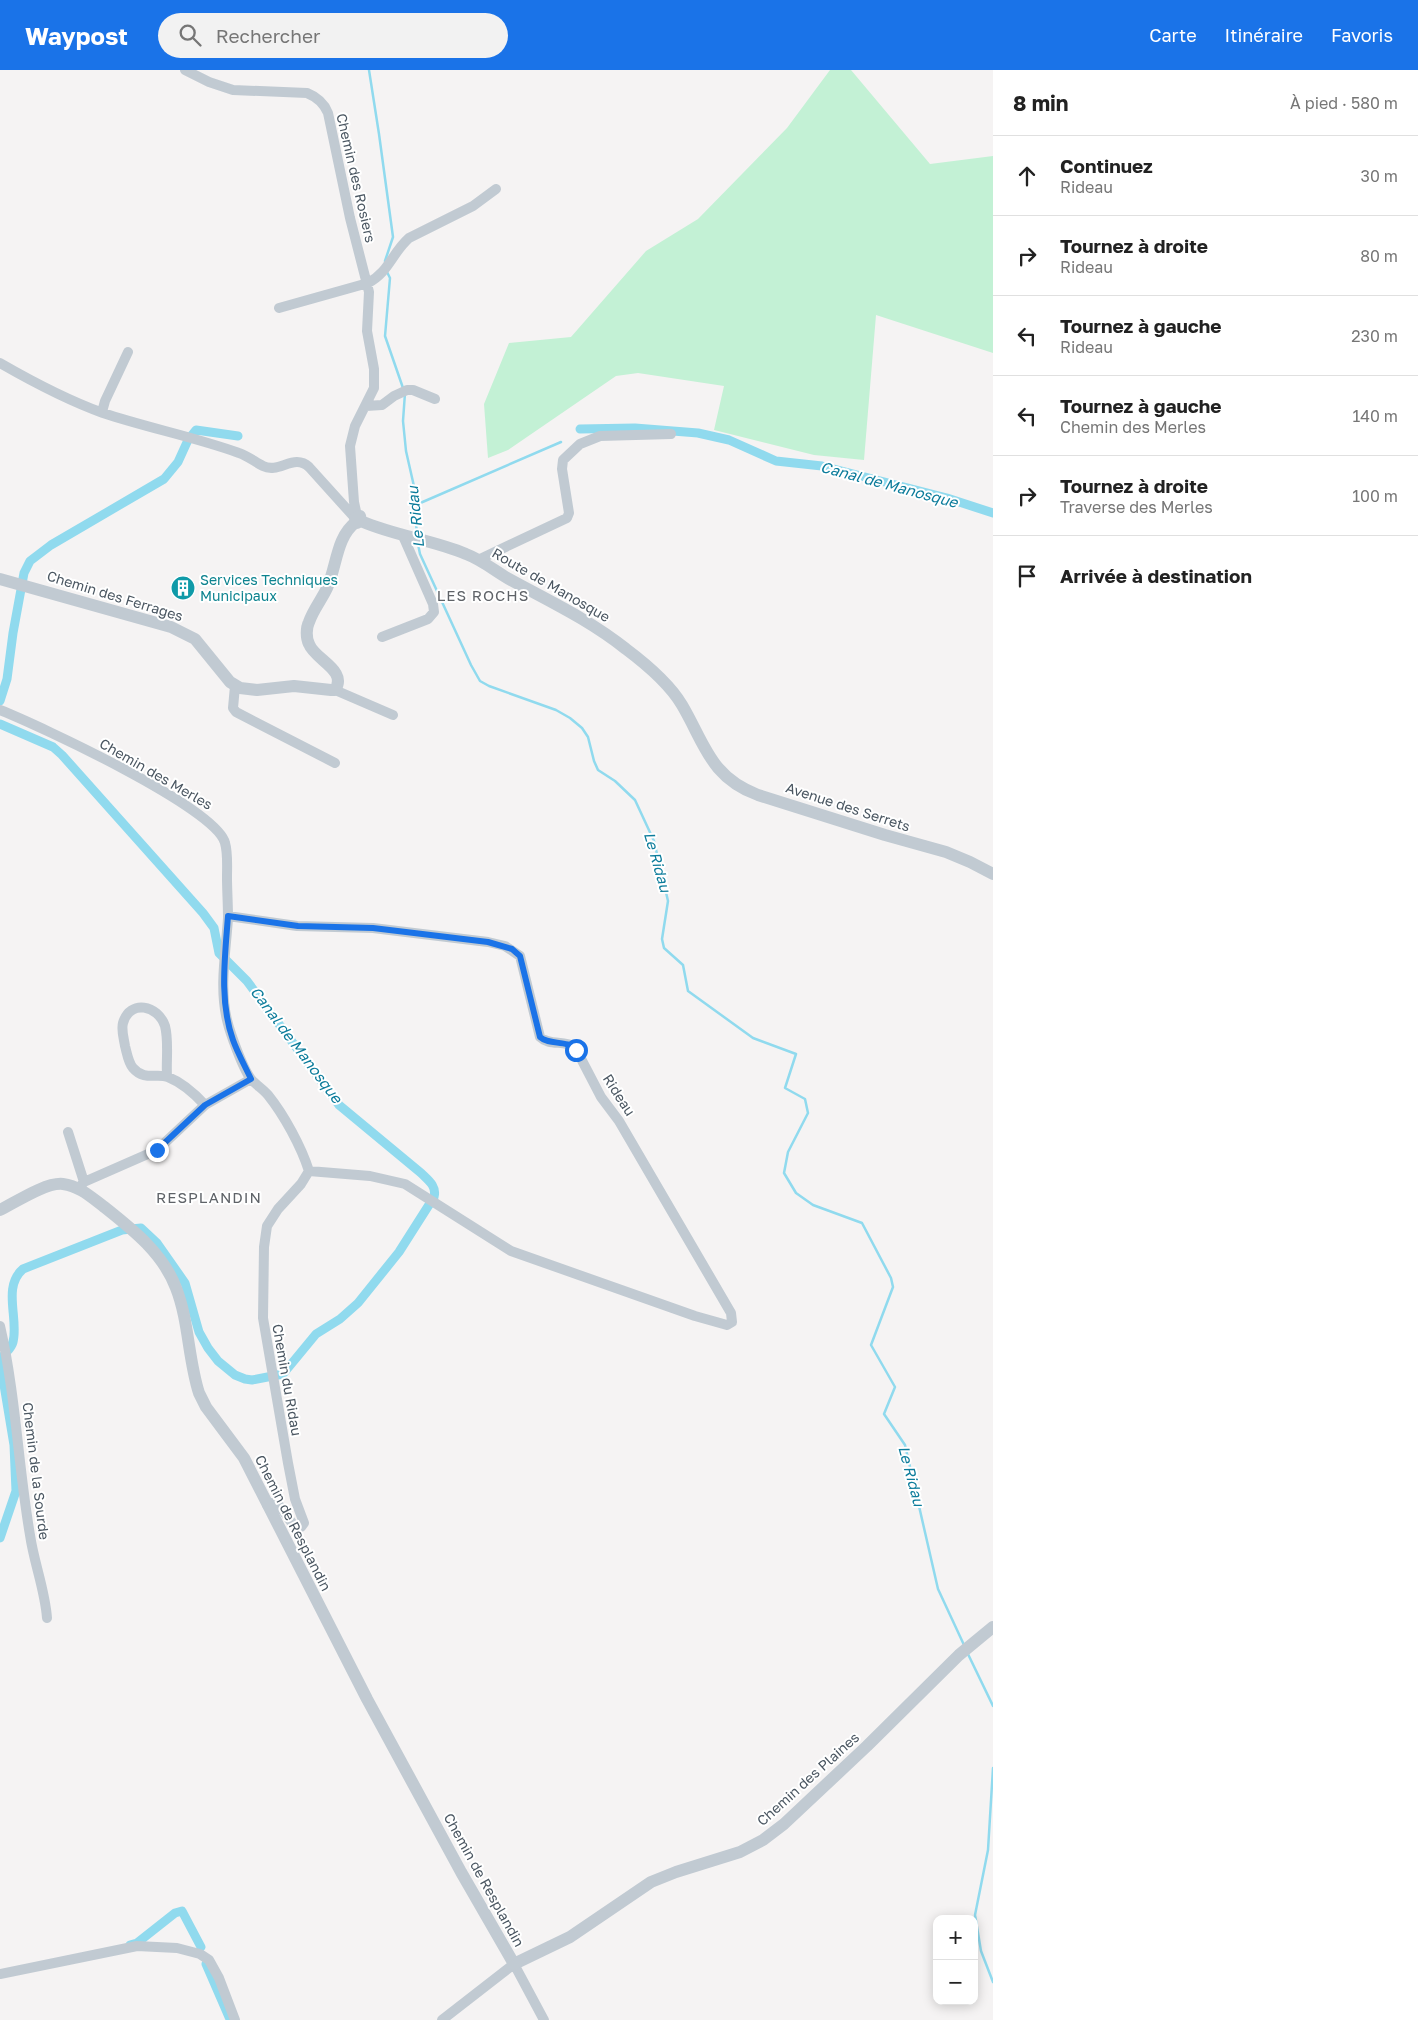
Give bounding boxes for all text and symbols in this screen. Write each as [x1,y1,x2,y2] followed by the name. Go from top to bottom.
[158,13,508,58] search box
[25,21,128,50] text: Waypost
[176,21,204,49] icon: search
[216,24,320,47] text: Rechercher
[1149,24,1197,46] text: Carte
[1225,24,1303,46] text: Itinéraire
[1331,24,1393,46] text: Favoris
[1013,90,1069,116] text: 8 min
[1290,93,1398,113] text: À pied · 580 m
[333,112,380,244] street label: Chemin des Rosiers
[1060,154,1153,177] text: Continuez
[1013,162,1041,190] icon: ahead
[1361,166,1398,186] text: 30 m
[1060,177,1113,197] text: Rideau
[1060,234,1208,257] text: Tournez à droite
[1013,242,1041,270] icon: right
[1360,246,1398,266] text: 80 m
[1060,257,1113,277] text: Rideau
[1060,314,1221,337] text: Tournez à gauche
[1013,322,1041,350] icon: left
[1351,326,1398,346] text: 230 m
[1060,337,1113,357] text: Rideau
[1060,394,1221,417] text: Tournez à gauche
[1013,402,1041,430] icon: left
[1352,406,1398,426] text: 140 m
[1060,417,1206,437] text: Chemin des Merles
[819,457,961,511] water label: Canal de Manosque
[1060,474,1208,497] text: Tournez à droite
[1013,482,1041,510] icon: right
[403,484,427,549] water label: Le Ridau
[1352,486,1398,506] text: 100 m
[1060,497,1213,517] text: Traverse des Merles
[489,544,613,625] street label: Route de Manosque
[1013,562,1041,590] icon: arrive
[1060,564,1252,587] text: Arrivée à destination
[45,567,185,624] street label: Chemin des Ferrages
[200,571,338,604] place label: Services Techniques Municipaux
[170,575,196,601] building icon: Services Techniques Municipaux
[437,586,529,604] district label: LES ROCHS
[97,734,216,813] street label: Chemin des Merles
[784,778,912,835] street label: Avenue des Serrets
[641,830,675,895] water label: Le Ridau
[247,983,347,1107] water label: Canal de Manosque
[565,1039,588,1062] route start
[600,1071,639,1119] street label: Rideau
[146,1139,169,1162] route end
[156,1188,262,1206] district label: RESPLANDIN
[269,1323,306,1437] street label: Chemin du Ridau
[20,1401,53,1541] street label: Chemin de la Sourde
[895,1444,929,1509] water label: Le Ridau
[252,1452,335,1594] street label: Chemin de Resplandin
[753,1728,862,1829] street label: Chemin des Plaines
[441,1810,528,1950] street label: Chemin de Resplandin
[933,1915,978,2005] map controls
[933,1915,978,1960] button: +
[933,1960,978,2005] button: −

